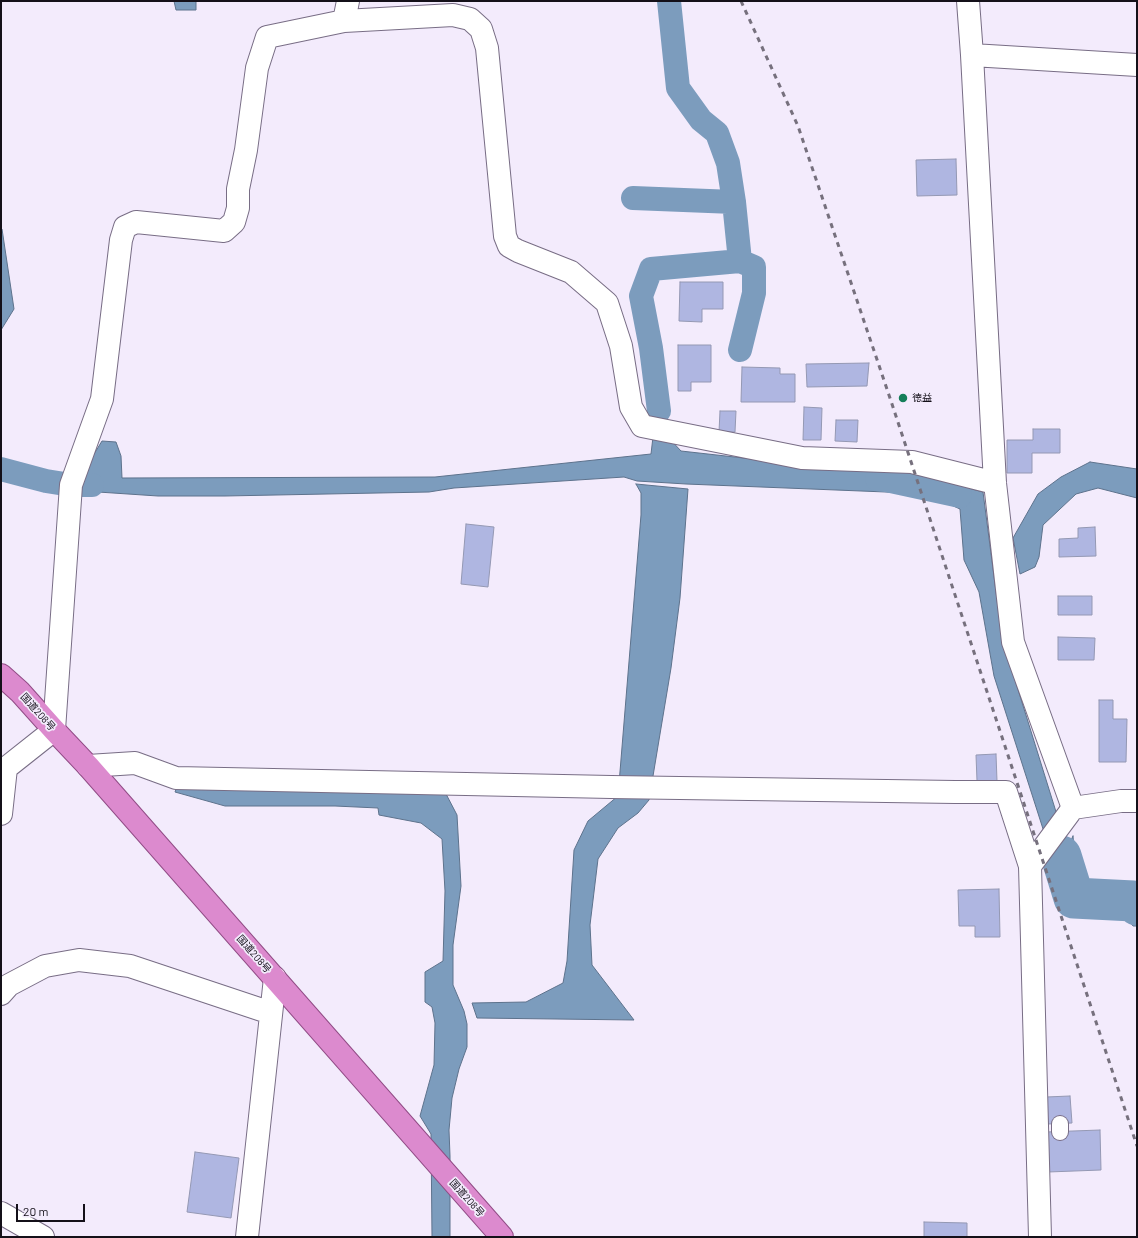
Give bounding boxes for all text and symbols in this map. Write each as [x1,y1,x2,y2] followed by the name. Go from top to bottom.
[897,392,909,404] marker: 徳益
[912,392,932,404] place label: 徳益
[18,691,58,733] street label: 国道208号
[234,933,274,975] street label: 国道208号
[447,1177,487,1219] street label: 国道208号
[18,1196,87,1222] scale bar
[23,1204,49,1218] text: 20 m

